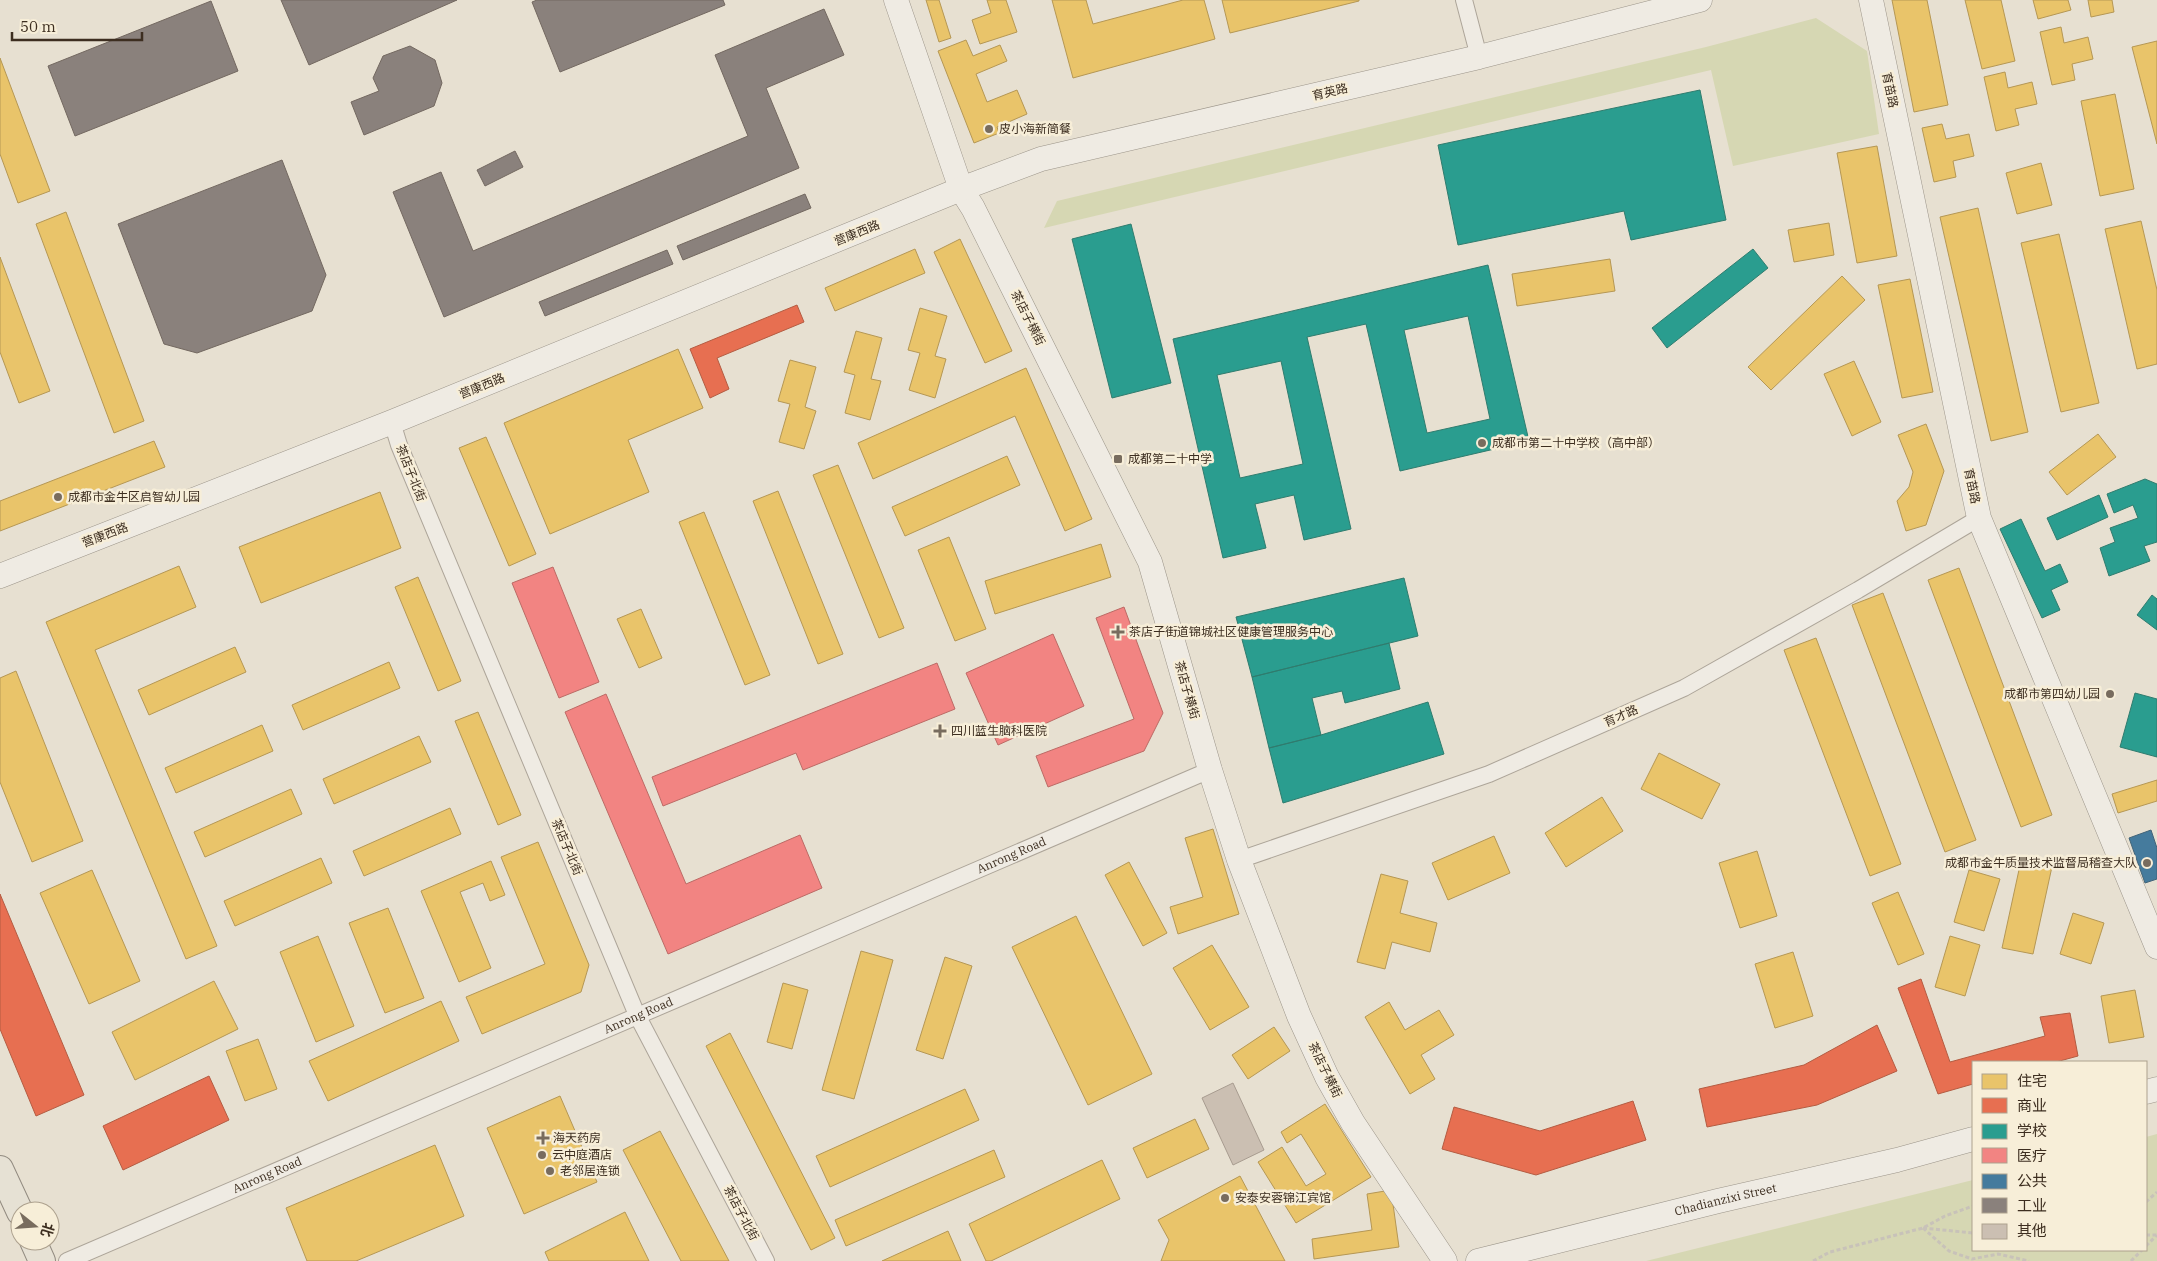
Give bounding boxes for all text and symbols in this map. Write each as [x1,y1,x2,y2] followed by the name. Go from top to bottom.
[12,10,142,42] scale bar
[20,17,56,36] text: 50 m
[1879,71,1902,109] street label: 育苗路
[1311,80,1349,103] street label: 育英路
[999,121,1071,136] place label: 皮小海新简餐
[983,123,995,135] marker: 皮小海新简餐
[832,217,882,248] street label: 营康西路
[1008,288,1049,348] street label: 茶店子横街
[457,370,507,401] street label: 营康西路
[1492,435,1660,450] place label: 成都市第二十中学校（高中部）
[1476,437,1488,449] marker: 成都市第二十中学校（高中部）
[393,442,430,503] street label: 茶店子北街
[1128,451,1212,466] place label: 成都第二十中学
[1112,453,1124,465] marker: 成都第二十中学
[1961,467,1984,505] street label: 育苗路
[68,489,200,504] place label: 成都市金牛区启智幼儿园
[52,491,64,503] marker: 成都市金牛区启智幼儿园
[80,519,130,550] street label: 营康西路
[1129,624,1333,639] place label: 茶店子街道锦城社区健康管理服务中心
[1111,625,1125,639] marker: 茶店子街道锦城社区健康管理服务中心
[1172,659,1203,721] street label: 茶店子横街
[2004,686,2100,701] place label: 成都市第四幼儿园
[2104,688,2116,700] marker: 成都市第四幼儿园
[1601,701,1640,730] street label: 育才路
[951,723,1047,738] place label: 四川蓝生脑科医院
[933,724,947,738] marker: 四川蓝生脑科医院
[549,816,586,877] street label: 茶店子北街
[975,833,1048,876] street label: Anrong Road
[1945,855,2137,870] place label: 成都市金牛质量技术监督局稽查大队
[2141,857,2153,869] marker: 成都市金牛质量技术监督局稽查大队
[602,994,675,1036] street label: Anrong Road
[1306,1040,1345,1100] street label: 茶店子横街
[1972,1061,2147,1251] legend
[2017,1071,2047,1090] text: 住宅
[2017,1096,2047,1115] text: 商业
[2017,1121,2047,1140] text: 学校
[553,1130,601,1145] place label: 海天药房
[537,1132,549,1144] marker: 海天药房
[2017,1146,2047,1165] text: 医疗
[552,1147,612,1162] place label: 云中庭酒店
[536,1149,548,1161] marker: 云中庭酒店
[230,1153,304,1196] street label: Anrong Road
[560,1163,620,1178] place label: 老邻居连锁
[544,1165,556,1177] marker: 老邻居连锁
[2017,1171,2047,1190] text: 公共
[1673,1180,1778,1219] street label: Chadianzixi Street
[721,1183,762,1243] street label: 茶店子北街
[1235,1190,1331,1205] place label: 安泰安蓉锦江宾馆
[1219,1192,1231,1204] marker: 安泰安蓉锦江宾馆
[2017,1196,2047,1215] text: 工业
[10,1201,60,1251] north arrow
[37,1220,58,1239] text: 北
[2017,1221,2047,1240] text: 其他

